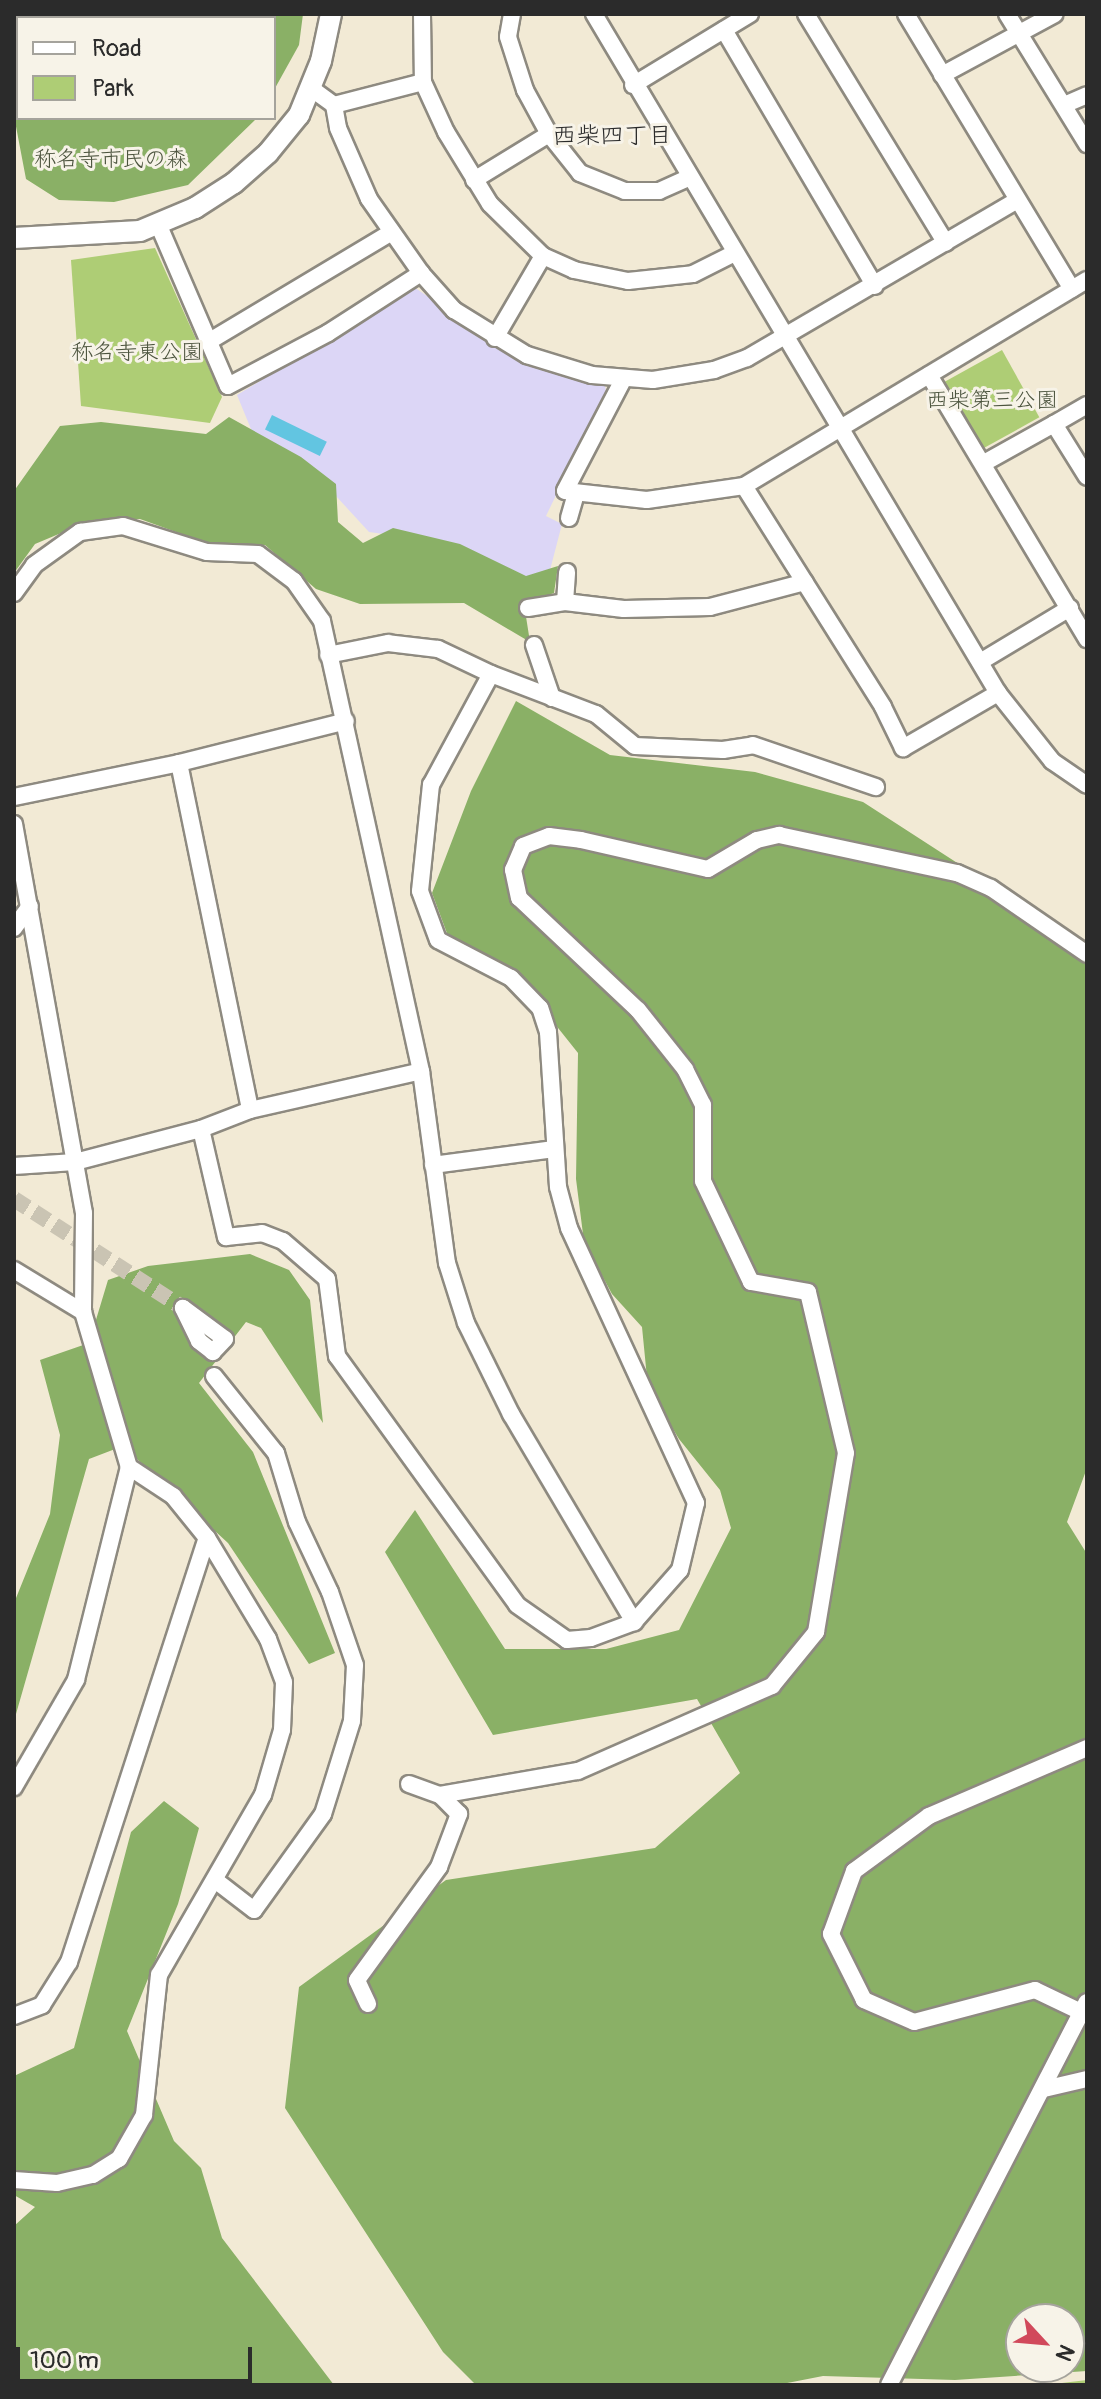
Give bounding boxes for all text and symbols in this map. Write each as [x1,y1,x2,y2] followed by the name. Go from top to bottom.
[16,16,276,120] legend
[92,34,142,63] text: Road
[92,74,134,103] text: Park
[552,122,672,150] district label: 西柴四丁目
[34,147,188,173] park label: 称名寺市民の森
[71,340,203,366] park label: 称名寺東公園
[926,388,1058,414] park label: 西柴第三公園
[1005,2303,1085,2383] north arrow
[20,2331,256,2381] scale bar
[1049,2340,1081,2365] text: N
[30,2346,99,2375] text: 100 m

